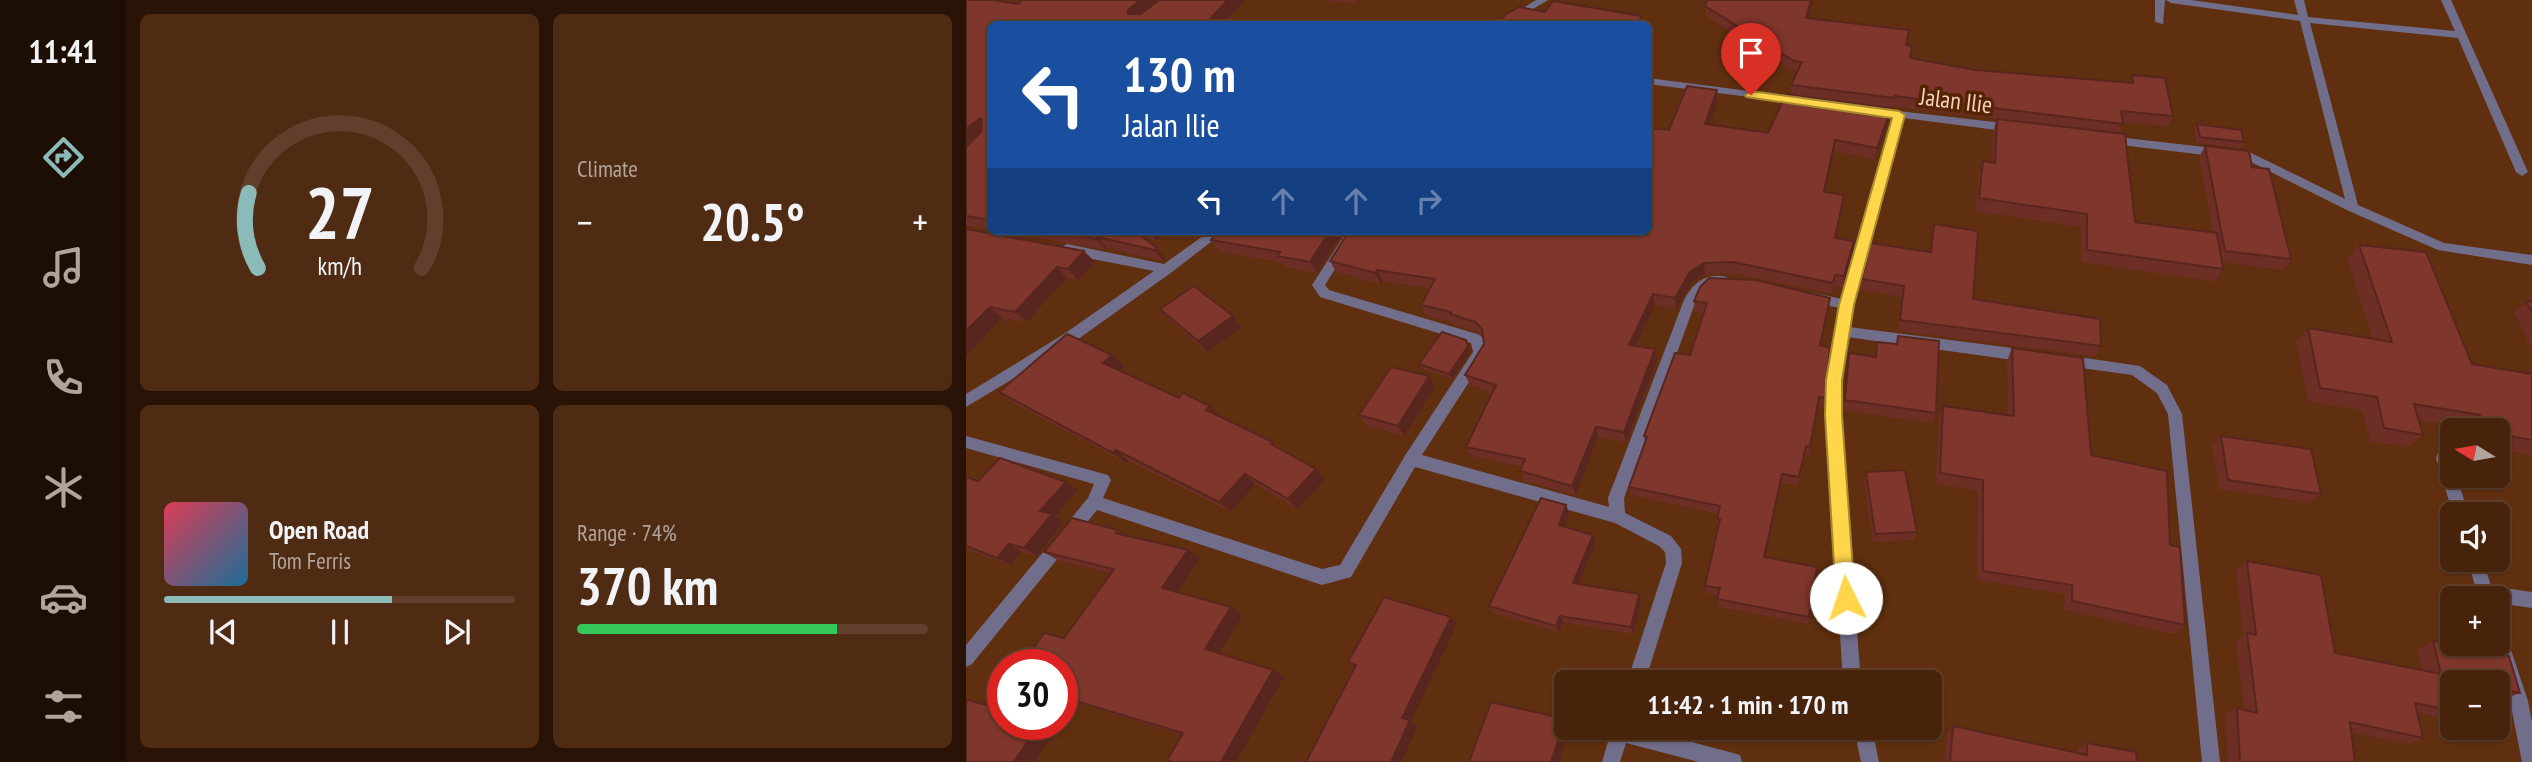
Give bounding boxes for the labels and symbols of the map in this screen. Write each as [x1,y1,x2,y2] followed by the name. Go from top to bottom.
[1721,23,1781,95] pin
[1917,81,1994,120] street label: Jalan Ilie
[2440,418,2510,488] north arrow
[1809,561,1883,635] position arrow
[987,649,1078,740] speed limit sign: 30

